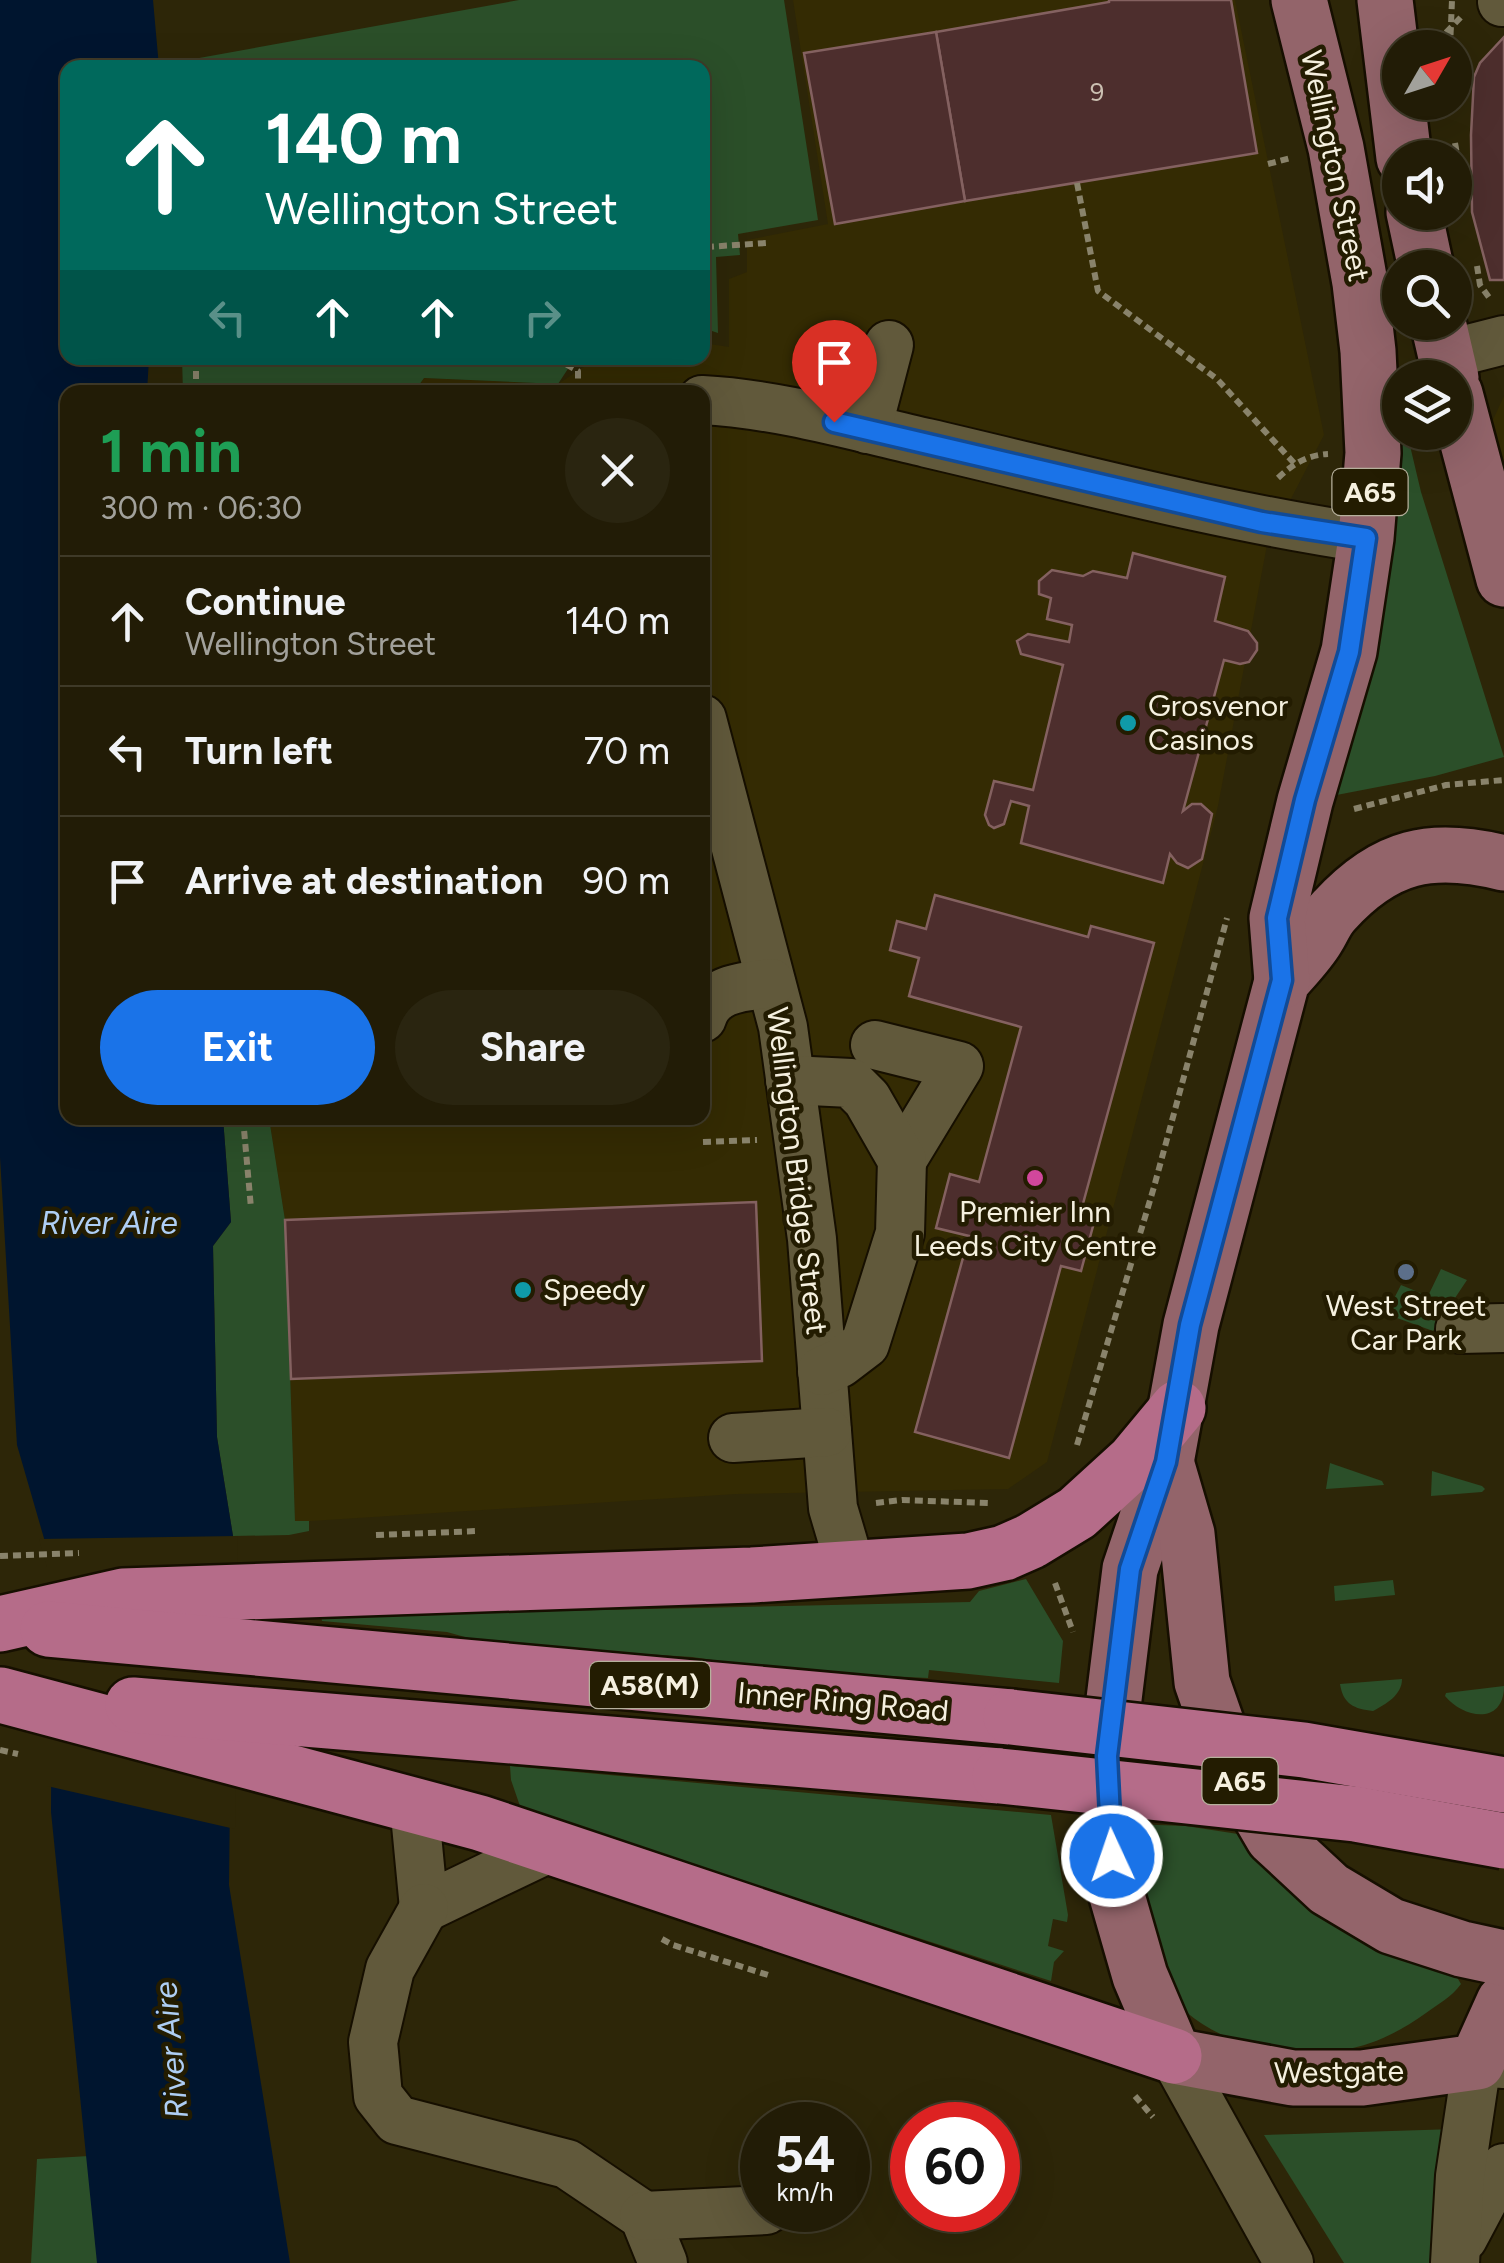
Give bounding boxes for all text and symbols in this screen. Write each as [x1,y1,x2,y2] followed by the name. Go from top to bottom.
[1382,30,1472,120] north arrow
[1382,30,1472,450] map controls
[1293,47,1378,285] street label: Wellington Street
[1090,77,1104,107] house number: 9
[265,96,462,181] text: 140 m
[100,100,230,230] icon: ahead
[1382,140,1472,230] button: sound
[265,181,618,235] text: Wellington Street
[1382,250,1472,340] button: search
[200,290,255,345] icon: left
[305,290,360,345] icon: ahead
[410,290,465,345] icon: ahead
[515,290,570,345] icon: right
[792,320,877,423] pin
[807,335,862,390] icon: arrive
[1382,360,1472,450] button: layers
[100,415,242,487] text: 1 min
[565,418,670,523] button: close
[1332,469,1408,515] road number: A65
[100,489,302,527] text: 300 m · 06:30
[185,579,346,625] text: Continue
[100,594,155,649] icon: ahead
[565,598,670,644] text: 140 m
[185,625,436,663] text: Wellington Street
[1148,687,1288,758] place label: Grosvenor Casinos
[1117,712,1139,734] marker: Grosvenor Casinos
[100,724,155,779] icon: left
[185,728,333,774] text: Turn left
[584,728,670,774] text: 70 m
[100,854,155,909] icon: arrive
[185,858,543,904] text: Arrive at destination
[582,858,670,904] text: 90 m
[100,990,375,1105] button: Exit
[395,990,670,1105] button: Share
[759,1005,836,1337] street label: Wellington Bridge Street
[1024,1167,1046,1189] marker: Premier Inn Leeds City Centre
[913,1193,1157,1264] place label: Premier Inn Leeds City Centre
[40,1204,178,1242] water label: River Aire
[1395,1261,1417,1283] marker: West Street Car Park
[543,1271,645,1308] place label: Speedy
[512,1279,534,1301] marker: Speedy
[1326,1287,1486,1358] place label: West Street Car Park
[590,1662,710,1708] road number: A58(M)
[736,1674,950,1729] street label: Inner Ring Road
[1202,1758,1278,1804] road number: A65
[1060,1804,1164,1908] position arrow
[146,1980,196,2120] water label: River Aire
[1274,2052,1404,2091] street label: Westgate
[890,2102,1020,2232] speed limit sign: 60
[775,2124,835,2185] text: 54
[776,2177,834,2207] text: km/h

